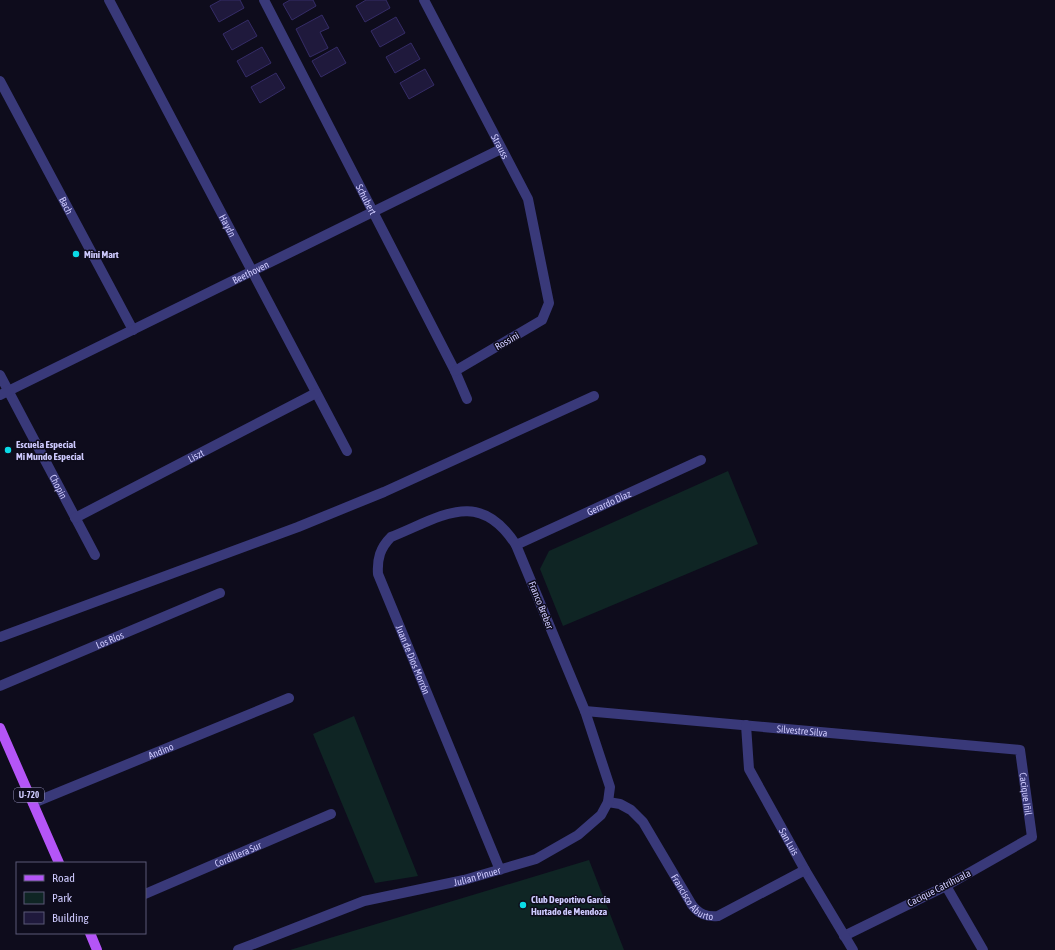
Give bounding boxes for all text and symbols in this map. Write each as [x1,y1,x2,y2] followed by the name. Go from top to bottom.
[489,132,512,161] street label: Strauss
[354,182,379,216] street label: Schubert
[57,195,76,216] street label: Bach
[218,212,239,239] street label: Haydn
[71,249,81,259] marker: Mini Mart
[84,249,119,260] place label: Mini Mart
[230,258,271,286] street label: Beethoven
[493,330,521,352] street label: Rossini
[16,439,84,462] place label: Escuela Especial Mi Mundo Especial
[3,445,13,455] marker: Escuela Especial Mi Mundo Especial
[186,447,206,464] street label: Liszt
[48,472,70,501] street label: Chopin
[585,487,633,517] street label: Gerardo Díaz
[526,580,556,631] street label: Franco Breber
[394,623,433,696] street label: Juan de Dios Morrón
[94,629,126,650] street label: Los Ríos
[776,723,828,738] street label: Silvestre Silva
[146,740,175,761] street label: Andino
[1018,772,1034,816] street label: Cacique Iñil
[14,788,44,802] road number: U-720
[777,826,801,858] street label: San Luis
[213,839,264,869] street label: Cordillera Sur
[16,862,146,934] legend
[453,864,503,888] street label: Julian Pinuer
[906,867,973,909] street label: Cacique Catrihuala
[52,871,75,885] text: Road
[669,872,714,922] street label: Francisco Aburto
[52,891,73,905] text: Park
[531,894,611,917] place label: Club Deportivo García Hurtado de Mendoza
[518,900,528,910] marker: Club Deportivo García Hurtado de Mendoza
[52,911,90,925] text: Building

